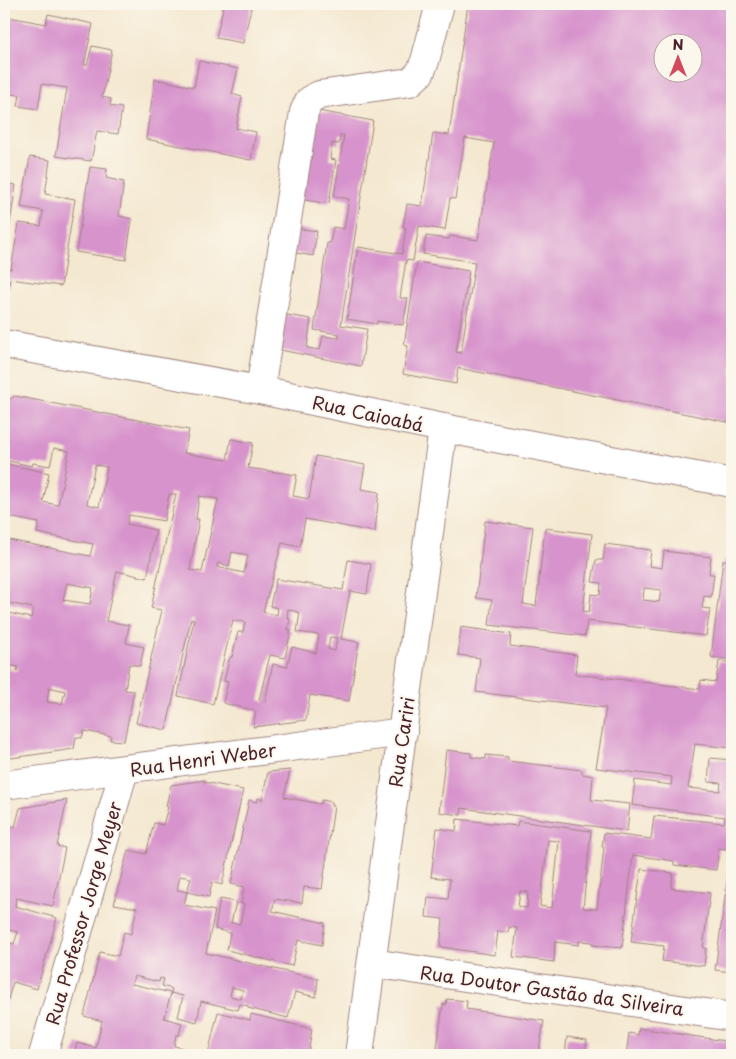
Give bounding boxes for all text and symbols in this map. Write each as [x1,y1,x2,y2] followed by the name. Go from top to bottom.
[654,32,704,82] north arrow
[672,34,684,55] text: N
[310,388,426,438] street label: Rua Caioabá
[381,695,421,789] street label: Rua Cariri
[128,735,279,783] street label: Rua Henri Weber
[38,797,128,1028] street label: Rua Professor Jorge Meyer
[418,958,686,1022] street label: Rua Doutor Gastão da Silveira

